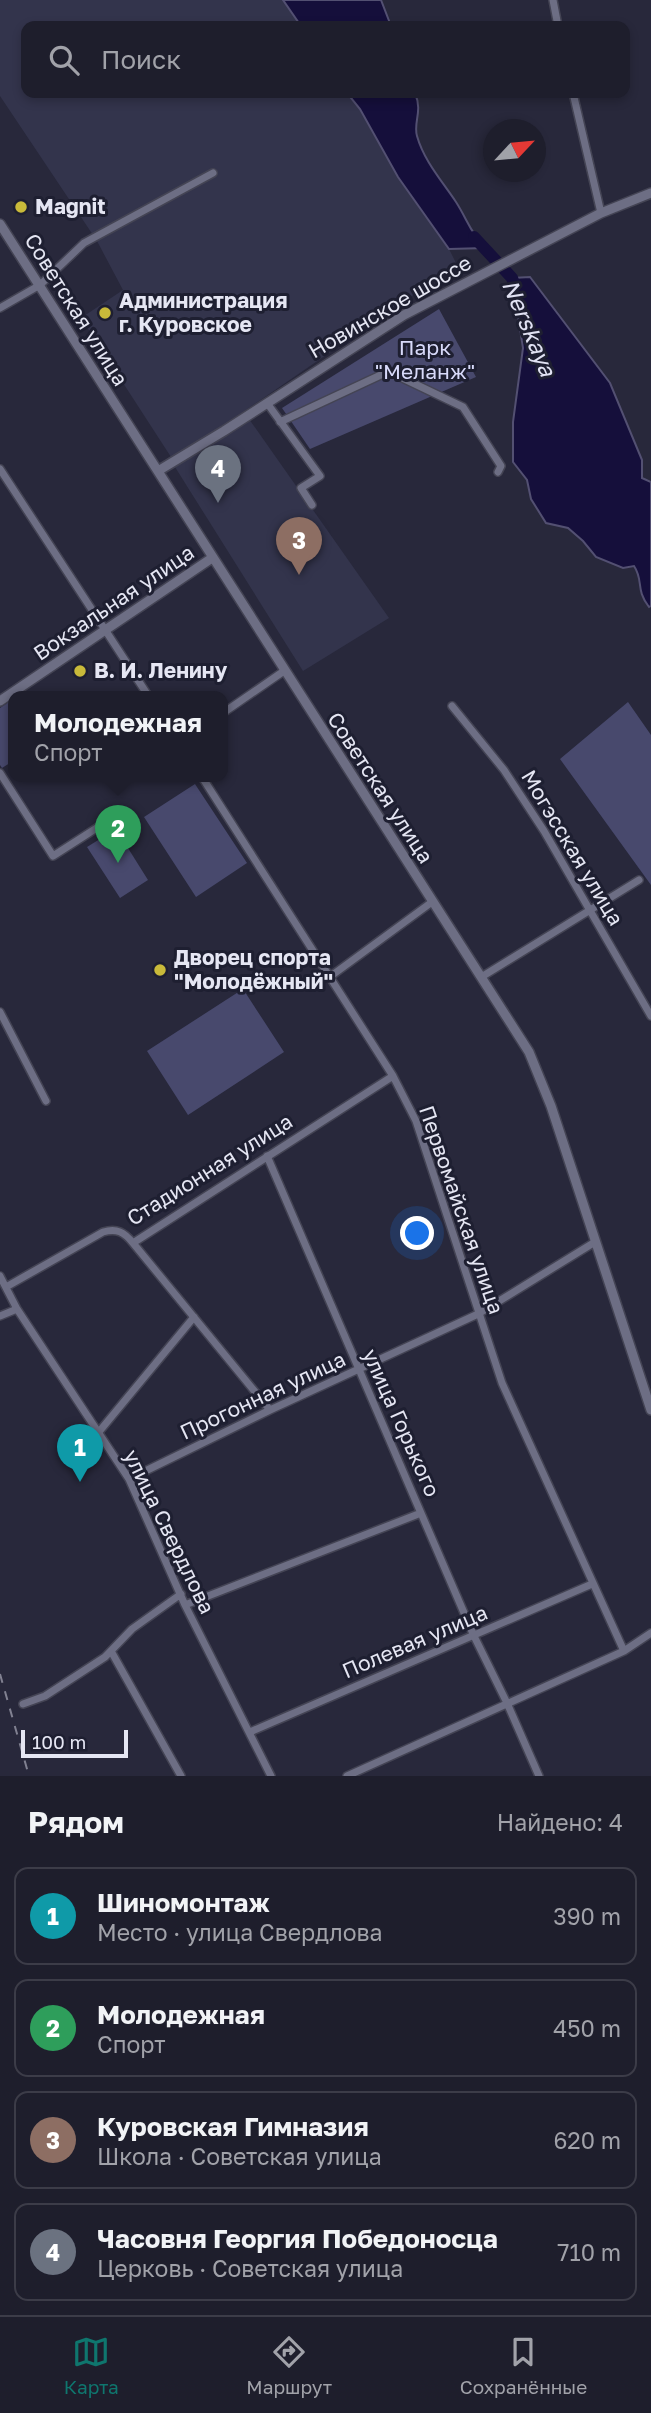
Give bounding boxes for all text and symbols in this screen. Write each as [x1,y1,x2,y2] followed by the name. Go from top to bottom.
[21,21,630,98] search box
[45,41,83,79] icon: search
[101,44,181,75] text: Поиск
[483,119,546,182] north arrow
[35,193,106,219] place label: Magnit
[13,199,29,215] marker: Magnit
[20,228,134,390] street label: Советская улица
[303,249,476,363] street label: Новинское шоссе
[497,275,563,381] water label: Nerskaya
[119,287,287,337] place label: Администрация г. Куровское
[97,305,113,321] marker: Администрация г. Куровское
[375,334,475,384] park label: Парк "Меланж"
[195,445,241,503] pin: 4
[276,517,322,575] pin: 3
[28,539,199,666] street label: Вокзальная улица
[94,657,228,683] place label: В. И. Ленину
[72,663,88,679] marker: В. И. Ленину
[8,691,228,782] popup
[34,707,202,738] text: Молодежная
[322,707,439,868] street label: Советская улица
[34,738,103,766] text: Спорт
[516,765,630,930] street label: Могэсская улица
[95,805,141,863] pin: 2
[174,944,333,994] place label: Дворец спорта "Молодёжный"
[152,962,168,978] marker: Дворец спорта "Молодёжный"
[414,1102,510,1317] street label: Первомайская улица
[122,1108,297,1231] street label: Стадионная улица
[400,1216,434,1250] your location
[176,1345,349,1445] street label: Прогонная улица
[358,1345,446,1501] street label: улица Горького
[57,1424,103,1482] pin: 1
[119,1445,221,1618] street label: улица Свердлова
[338,1599,491,1683] street label: Полевая улица
[21,1727,128,1759] scale bar
[32,1730,86,1753] text: 100 m
[28,1804,124,1840] text: Рядом
[497,1808,623,1836] text: Найдено: 4
[97,1887,270,1918] text: Шиномонтаж
[47,1902,59,1930] text: 1
[553,1902,621,1930] text: 390 m
[97,1918,383,1946] text: Место · улица Свердлова
[97,1999,265,2030] text: Молодежная
[46,2014,60,2042] text: 2
[553,2014,621,2042] text: 450 m
[97,2030,165,2058] text: Спорт
[97,2111,369,2142] text: Куровская Гимназия
[46,2126,60,2154] text: 3
[553,2126,621,2154] text: 620 m
[97,2142,382,2170] text: Школа · Советская улица
[97,2223,498,2254] text: Часовня Георгия Победоносца
[46,2238,60,2266] text: 4
[557,2238,621,2266] text: 710 m
[97,2254,403,2282] text: Церковь · Советская улица
[64,2333,119,2398] tab: Карта
[246,2333,332,2398] tab: Маршрут
[460,2333,587,2398] tab: Сохранённые

